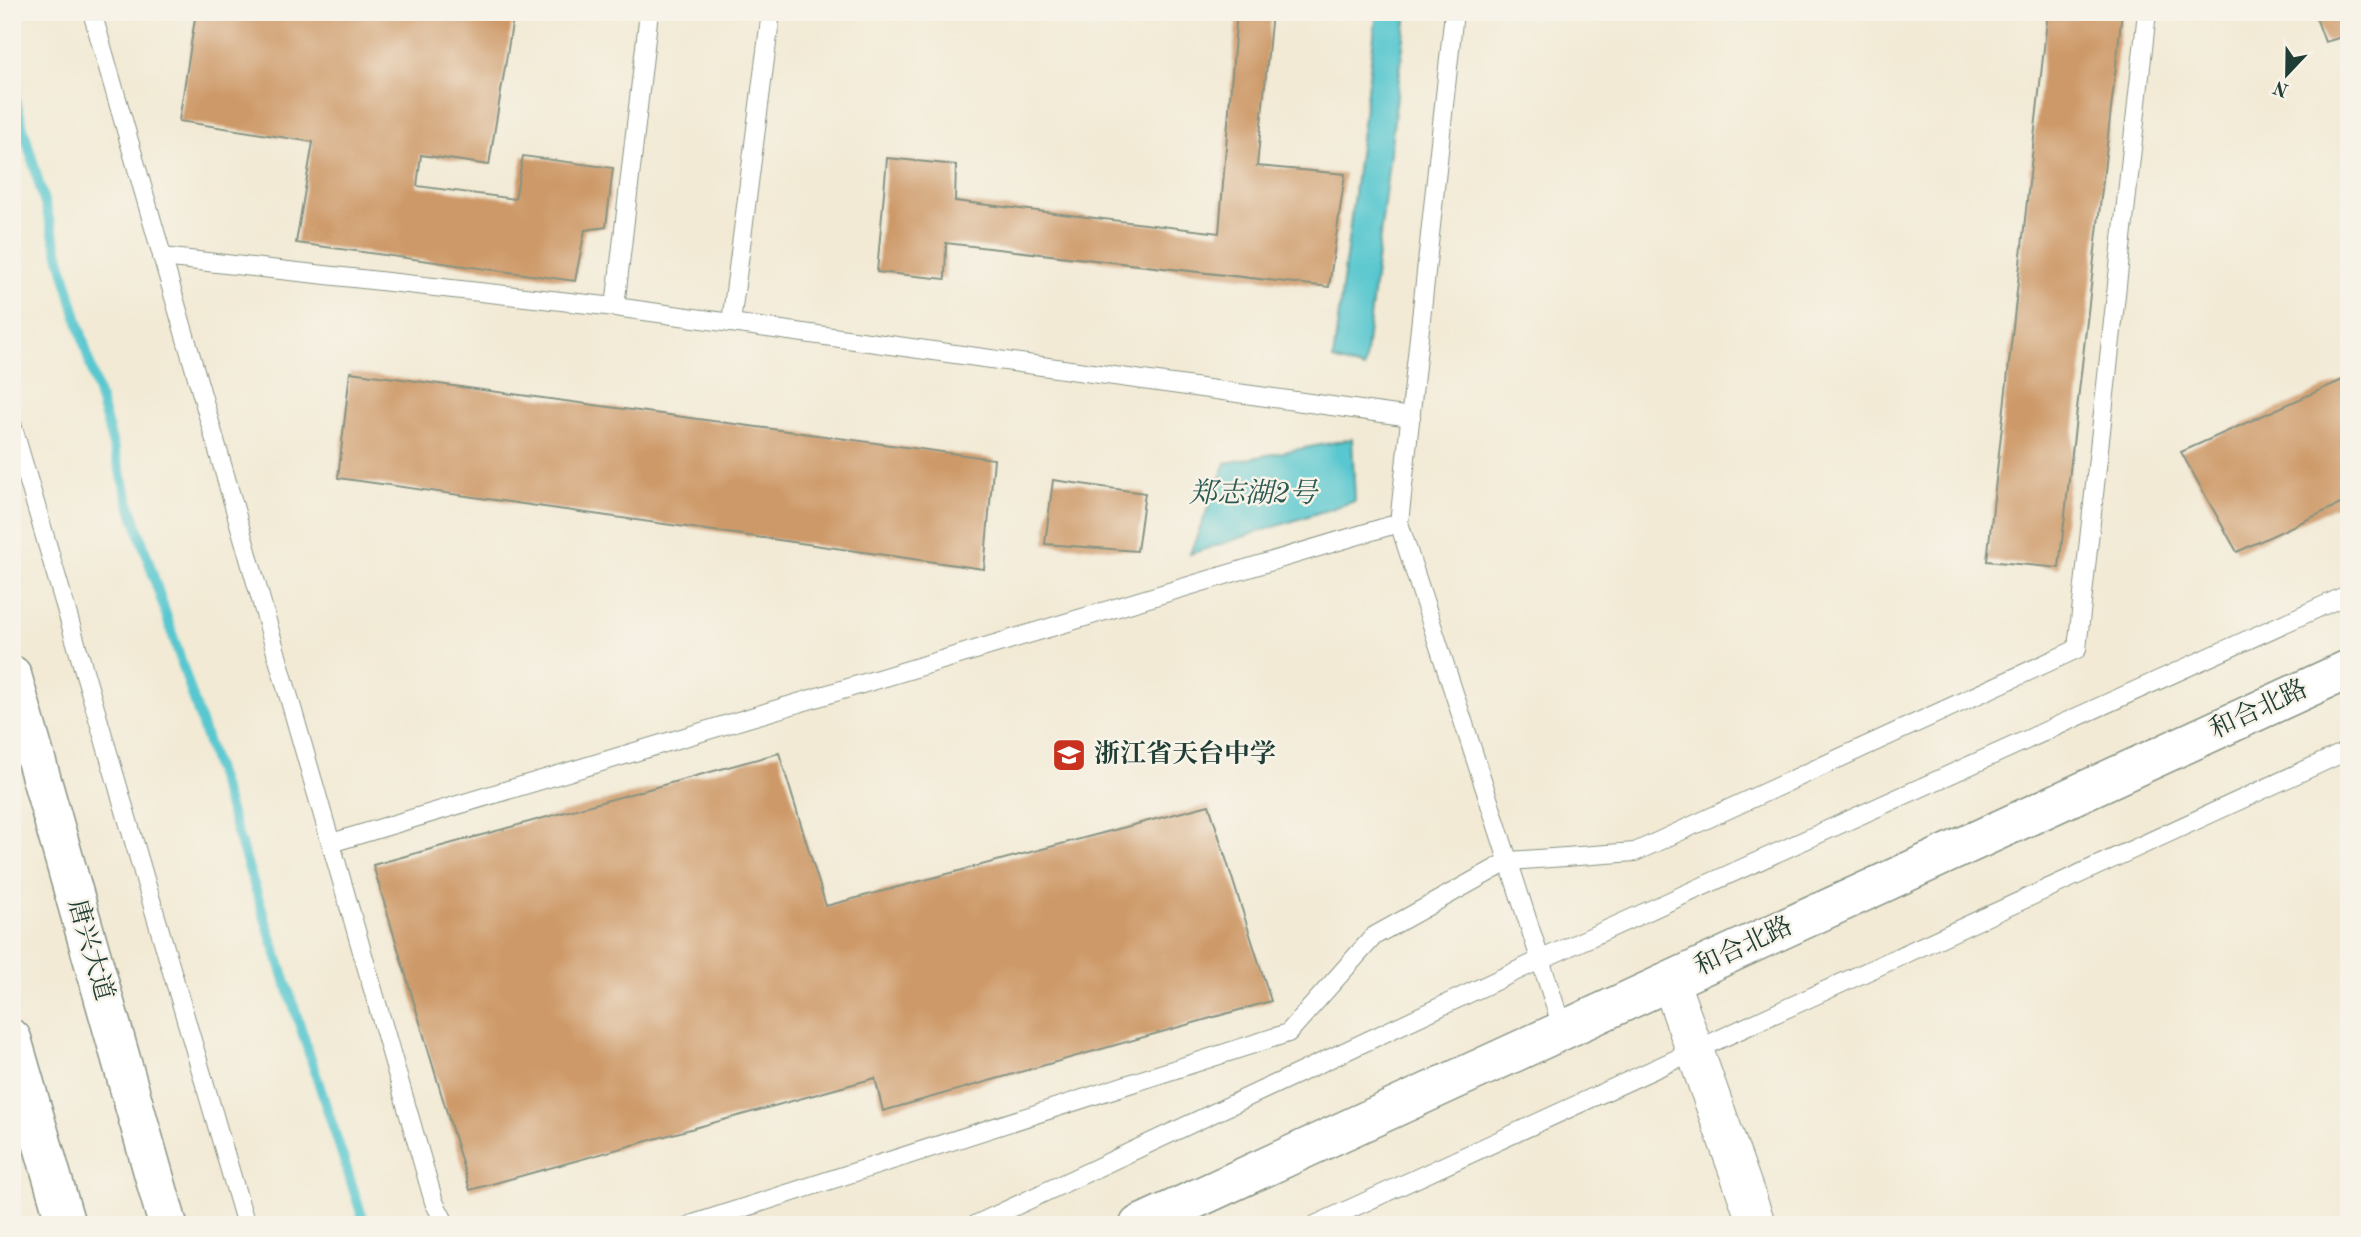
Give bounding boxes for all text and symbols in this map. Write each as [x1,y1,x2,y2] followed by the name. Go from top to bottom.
[2252,38,2322,108] north arrow
[2271,76,2292,99] text: N
[1189,478,1319,509] water label: 郑志湖2号
[2205,674,2312,744] street label: 和合北路
[1050,736,1088,774] school or university icon: 浙江省天台中学
[1094,739,1276,768] place label: 浙江省天台中学
[63,896,119,1004] street label: 唐兴大道
[1690,911,1797,981] street label: 和合北路

